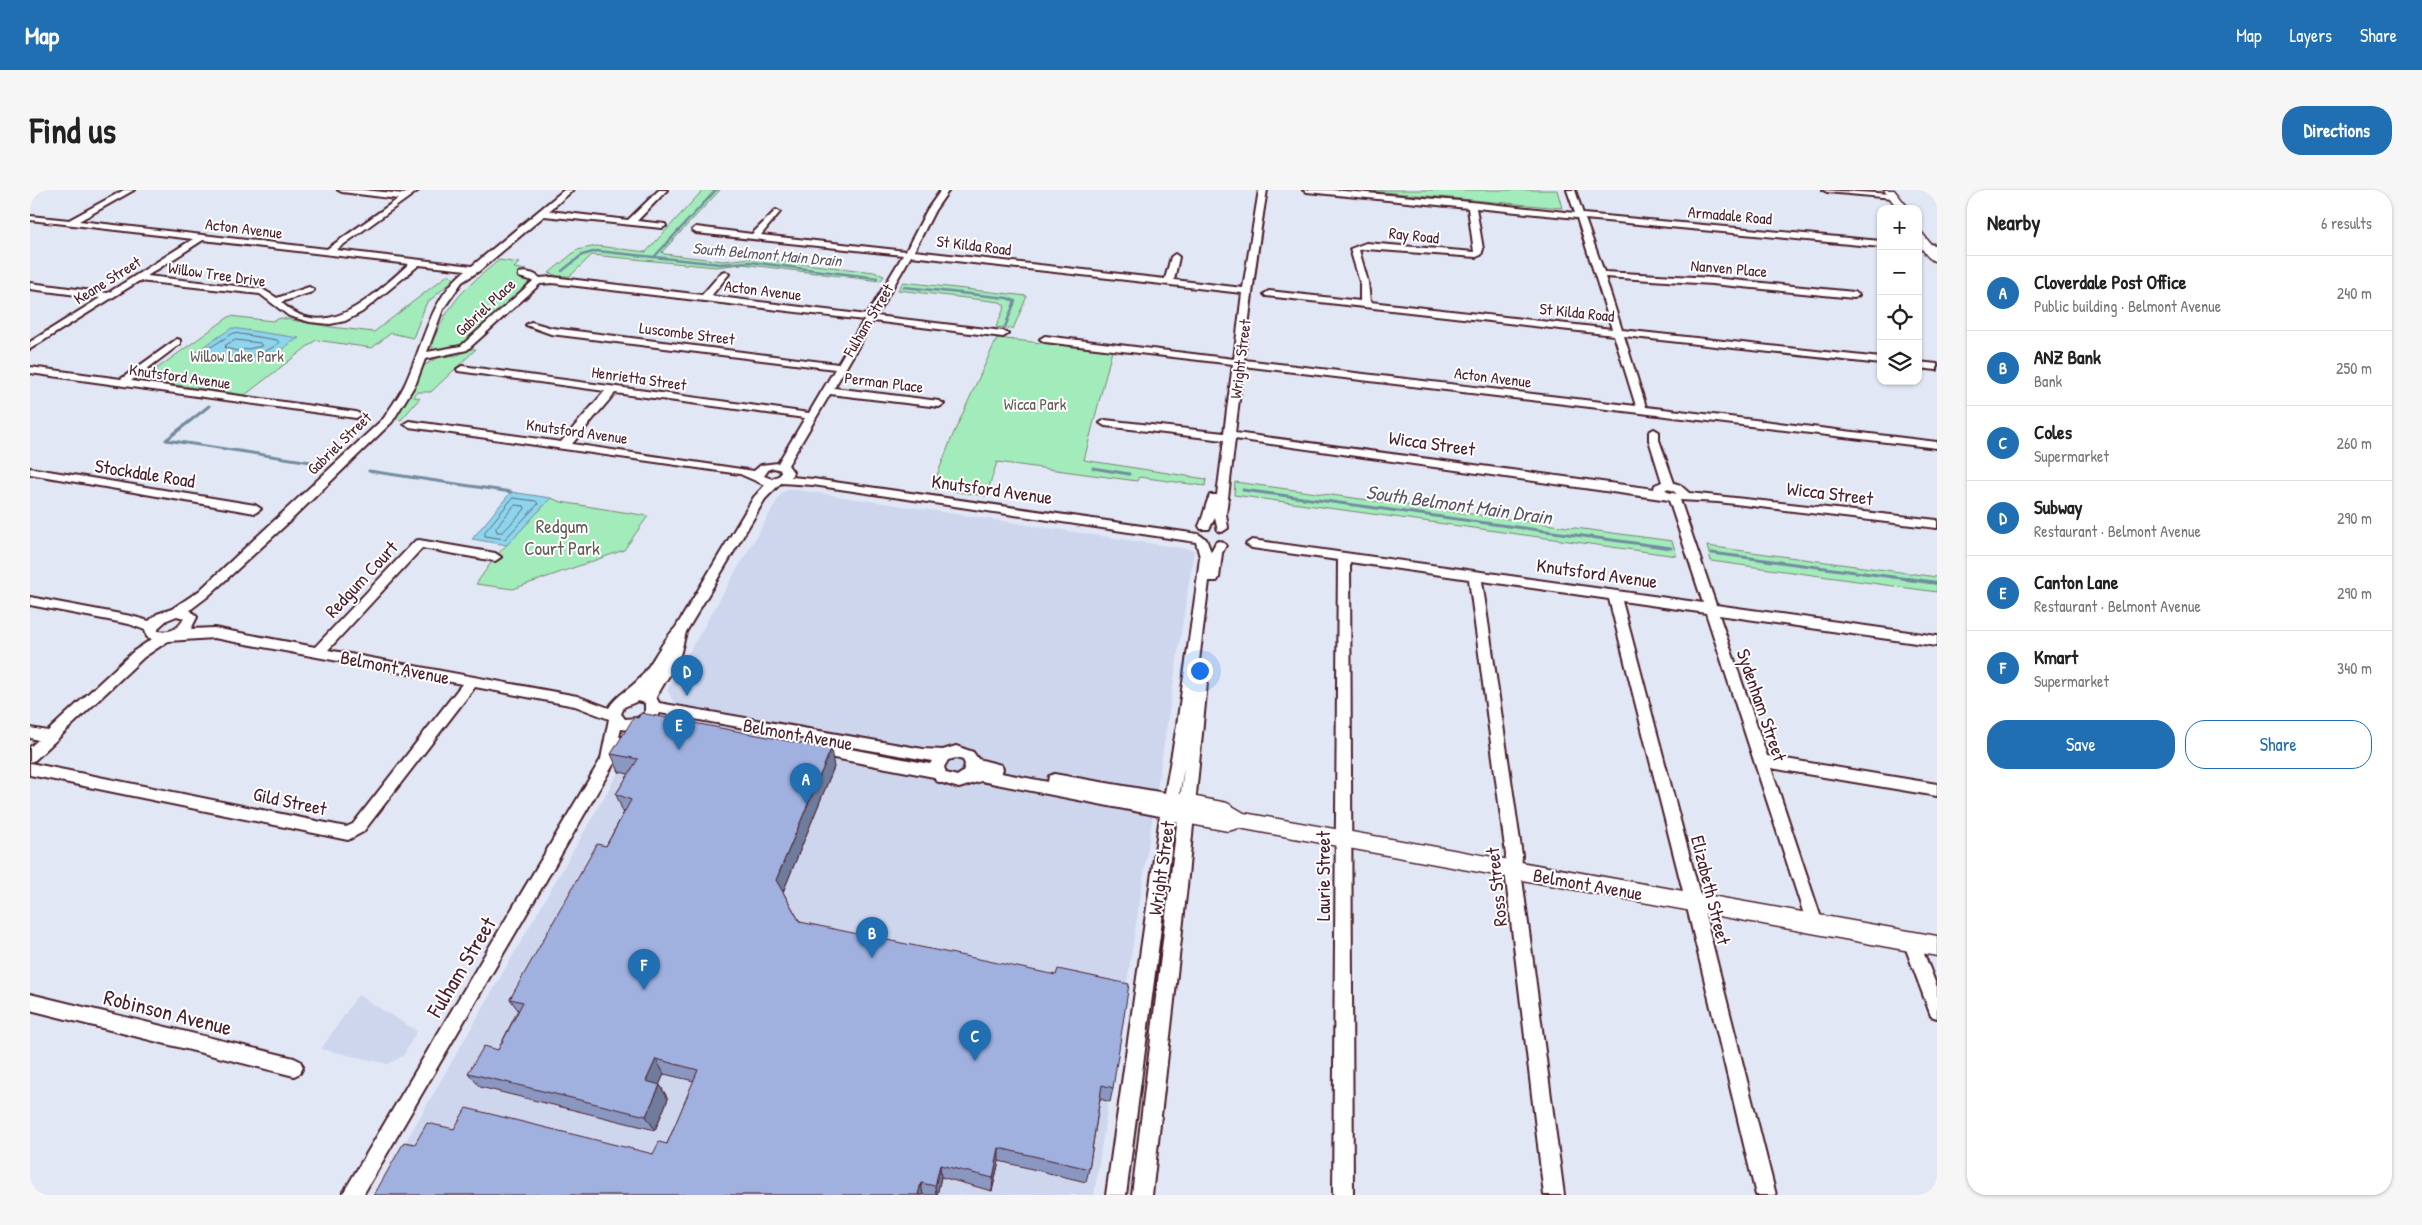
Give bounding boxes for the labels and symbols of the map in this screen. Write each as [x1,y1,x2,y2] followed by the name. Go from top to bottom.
[1687,200,1773,230] street label: Armadale Road
[204,212,284,244] street label: Acton Avenue
[1388,221,1440,249] street label: Ray Road
[935,230,1013,260] street label: St Kilda Road
[691,237,844,272] water label: South Belmont Main Drain
[69,250,145,309] street label: Keane Street
[1690,254,1769,282] street label: Nanven Place
[167,256,268,292] street label: Willow Tree Drive
[450,273,521,341] street label: Gabriel Place
[723,274,803,306] street label: Acton Avenue
[837,279,899,361] street label: Fulham Street
[1538,297,1616,327] street label: St Kilda Road
[638,316,736,350] street label: Luscombe Street
[1224,318,1256,400] street label: Wright Street
[190,345,284,367] park label: Willow Lake Park
[128,358,233,394] street label: Knutsford Avenue
[590,360,688,396] street label: Henrietta Street
[1453,361,1533,393] street label: Acton Avenue
[843,366,925,398] street label: Perman Place
[1004,393,1067,415] park label: Wicca Park
[302,406,376,479] street label: Gabriel Street
[525,413,630,449] street label: Knutsford Avenue
[1387,424,1477,462] street label: Wicca Street
[93,452,198,494] street label: Stockdale Road
[930,468,1055,510] street label: Knutsford Avenue
[1785,475,1875,511] street label: Wicca Street
[1364,478,1555,531] water label: South Belmont Main Drain
[524,513,600,561] park label: Redgum Court Park
[319,535,404,623] street label: Redgum Court
[1535,552,1660,594] street label: Knutsford Avenue
[338,644,452,690] street label: Belmont Avenue
[1731,645,1794,765] street label: Sydenham Street
[671,655,703,696] pin: D
[1187,658,1213,684] your location
[663,709,695,750] pin: E
[741,712,855,756] street label: Belmont Avenue
[790,763,822,804] pin: A
[251,781,330,822] street label: Gild Street
[1142,819,1181,917] street label: Wright Street
[1310,831,1336,921] street label: Laurie Street
[1685,833,1737,948] street label: Elizabeth Street
[1479,846,1513,928] street label: Ross Street
[1531,862,1645,906] street label: Belmont Avenue
[419,911,503,1024] street label: Fulham Street
[856,917,888,958] pin: B
[628,949,660,990] pin: F
[101,982,235,1042] street label: Robinson Avenue
[959,1020,991,1061] pin: C

